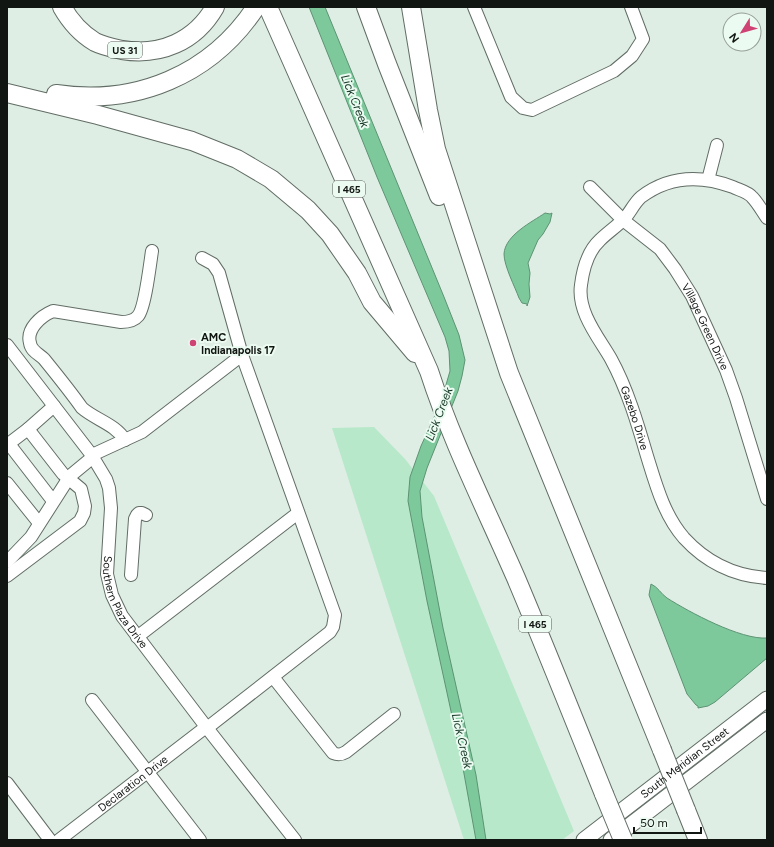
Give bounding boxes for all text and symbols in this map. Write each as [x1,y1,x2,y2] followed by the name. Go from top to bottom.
[722,12,762,52] north arrow
[727,30,742,45] text: N
[108,42,142,58] road number: US 31
[338,72,372,131] water label: Lick Creek
[333,181,365,197] road number: I 465
[679,281,732,372] street label: Village Green Drive
[201,331,275,357] place label: AMC Indianapolis 17
[188,338,198,348] marker: AMC Indianapolis 17
[422,384,456,443] water label: Lick Creek
[618,384,651,451] street label: Gazebo Drive
[100,555,151,651] street label: Southern Plaza Drive
[519,616,551,632] road number: I 465
[449,712,475,771] water label: Lick Creek
[638,724,731,801] street label: South Meridian Street
[95,752,170,814] street label: Declaration Drive
[634,809,701,835] scale bar
[640,816,668,830] text: 50 m

